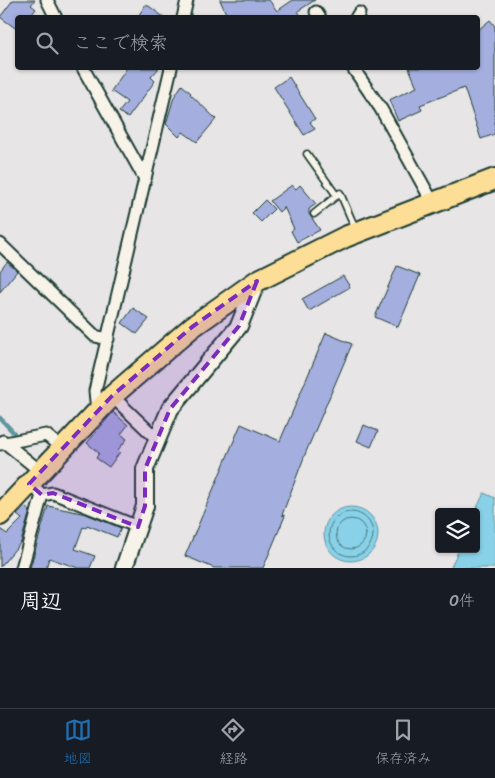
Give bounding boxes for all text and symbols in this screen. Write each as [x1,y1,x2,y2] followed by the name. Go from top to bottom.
[15,15,480,70] search box
[73,26,168,59] text: ここで検索
[33,29,61,57] icon: search
[435,508,480,553] map controls
[435,508,480,553] button: layers
[20,582,62,620] text: 周辺
[449,586,475,615] text: 0件
[64,716,92,771] tab: 地図
[219,716,247,771] tab: 経路
[375,716,431,771] tab: 保存済み

